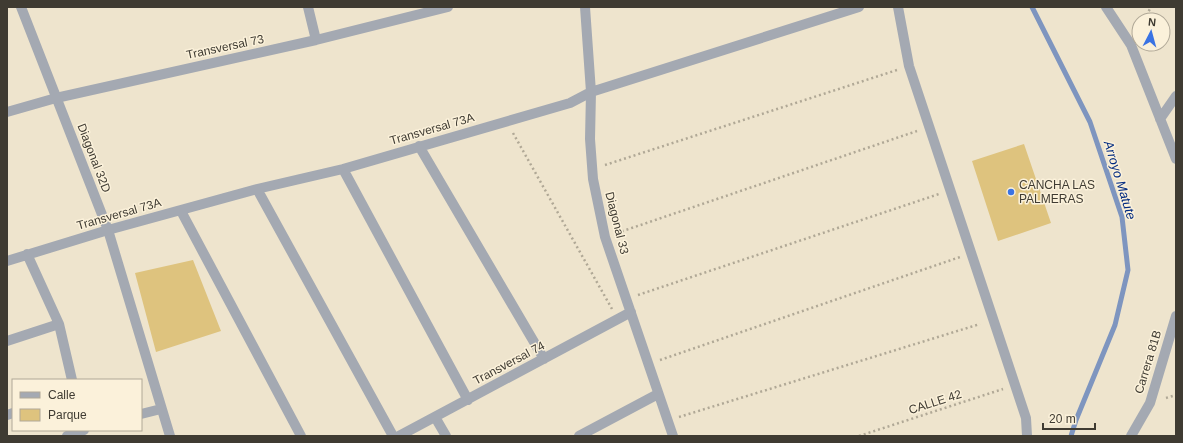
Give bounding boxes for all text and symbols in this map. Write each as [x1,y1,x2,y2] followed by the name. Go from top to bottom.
[1131,12,1171,52] north arrow
[1147,16,1157,28] text: N
[185,32,265,62] street label: Transversal 73
[388,110,476,148] street label: Transversal 73A
[74,122,114,195] street label: Diagonal 32D
[1101,138,1139,221] water label: Arroyo Matute
[1019,178,1095,206] place label: CANCHA LAS PALMERAS
[1006,187,1016,197] marker: CANCHA LAS PALMERAS
[602,190,632,256] street label: Diagonal 33
[75,195,163,233] street label: Transversal 73A
[1132,329,1164,395] street label: Carrera 81B
[471,338,547,388] street label: Transversal 74
[12,379,142,431] legend
[907,387,963,417] street label: CALLE 42
[48,388,76,402] text: Calle
[1043,405,1095,431] scale bar
[48,408,87,422] text: Parque
[1049,412,1076,426] text: 20 m

